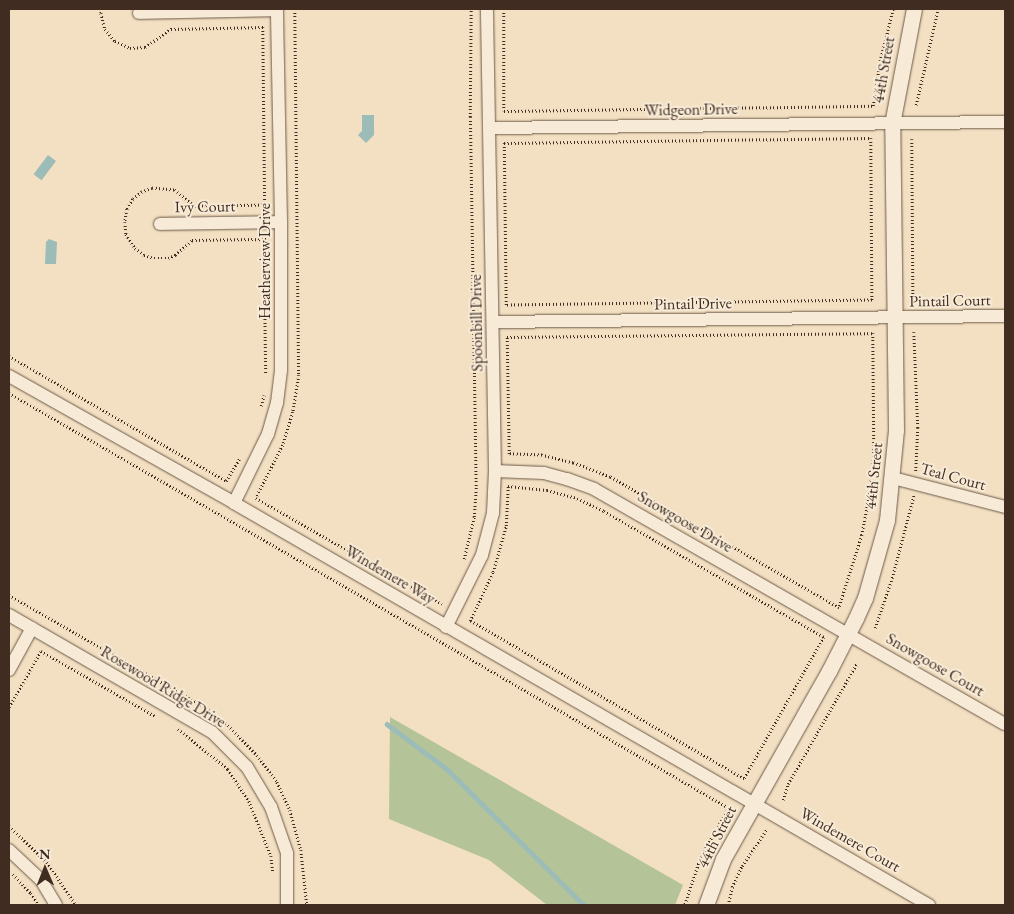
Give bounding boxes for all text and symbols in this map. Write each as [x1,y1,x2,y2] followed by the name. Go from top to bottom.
[869,35,899,105] street label: 44th Street
[644,100,738,120] street label: Widgeon Drive
[174,197,236,217] street label: Ivy Court
[255,203,275,319] street label: Heatherview Drive
[467,274,487,372] street label: Spoonbill Drive
[909,291,991,311] street label: Pintail Court
[654,294,732,314] street label: Pintail Drive
[861,442,887,510] street label: 44th Street
[918,459,988,495] street label: Teal Court
[634,487,736,557] street label: Snowgoose Drive
[342,541,438,609] street label: Windemere Way
[883,629,987,701] street label: Snowgoose Court
[97,642,229,732] street label: Rosewood Ridge Drive
[693,803,741,871] street label: 44th Street
[796,804,904,876] street label: Windemere Court
[20,844,70,894] north arrow
[39,845,51,863] text: N

